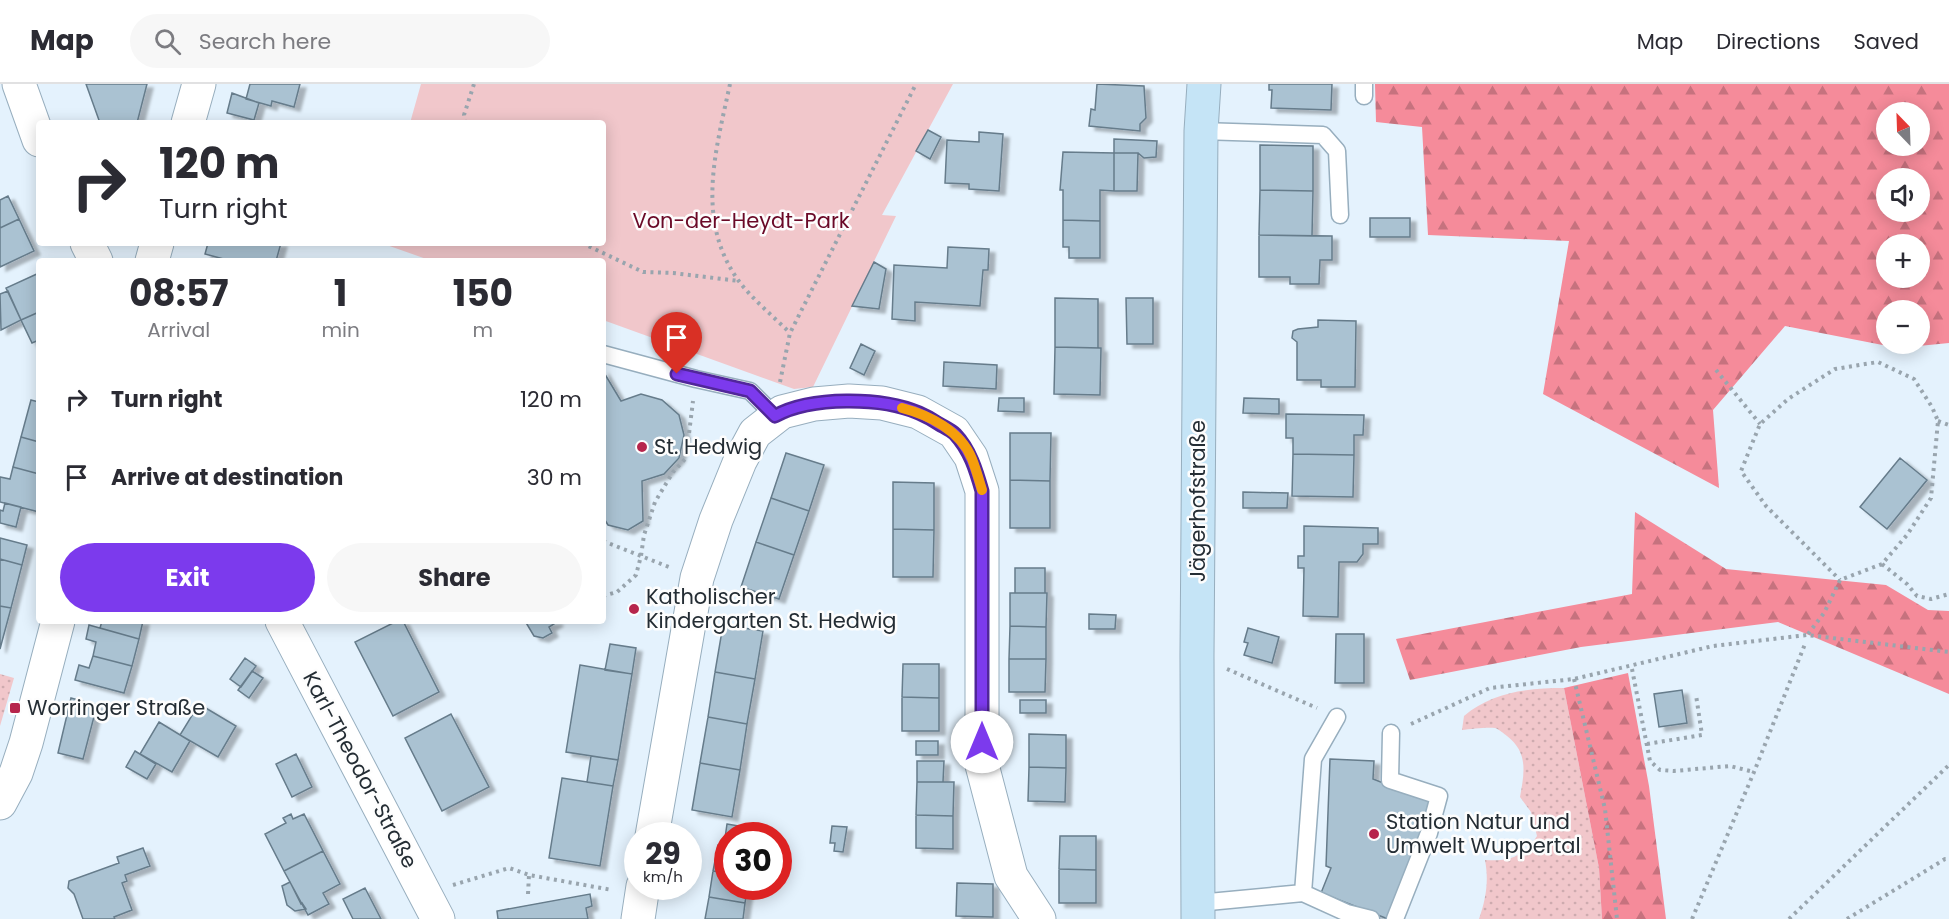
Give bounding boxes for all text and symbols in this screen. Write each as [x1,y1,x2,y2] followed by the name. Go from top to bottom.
[130,14,550,68] search box
[30,21,94,60] text: Map
[151,25,184,58] icon: search
[199,26,331,57] text: Search here
[1637,27,1683,56] text: Map
[1716,27,1820,56] text: Directions
[1853,27,1919,56] text: Saved
[1876,102,1930,156] north arrow
[1876,102,1930,354] map controls
[159,134,280,193] text: 120 m
[60,144,138,222] icon: right
[1876,168,1930,222] button: sound
[159,190,288,227] text: Turn right
[632,206,850,235] park label: Von-der-Heydt-Park
[1876,234,1930,288] button: +
[129,268,229,319] text: 08:57
[334,268,347,319] text: 1
[453,268,513,319] text: 150
[1876,300,1930,354] button: −
[651,312,702,374] pin
[147,316,210,344] text: Arrival
[321,316,360,344] text: min
[473,316,493,344] text: m
[660,321,693,354] icon: arrive
[60,383,93,416] icon: right
[111,384,222,415] text: Turn right
[520,384,582,415] text: 120 m
[1183,420,1212,582] street label: Jägerhofstraße
[654,432,762,461] place label: St. Hedwig
[635,440,649,454] marker: St. Hedwig
[60,461,93,494] icon: arrive
[111,462,343,493] text: Arrive at destination
[527,462,582,493] text: 30 m
[60,543,315,612] button: Exit
[327,543,582,612] button: Share
[646,582,897,635] place label: Katholischer Kindergarten St. Hedwig
[627,602,641,616] marker: Katholischer Kindergarten St. Hedwig
[296,666,425,873] street label: Karl-Theodor-Straße
[27,693,205,722] place label: Worringer Straße
[8,701,22,715] marker: Worringer Straße
[950,710,1014,774] position arrow
[1386,807,1581,860] place label: Station Natur und Umwelt Wuppertal
[714,822,792,900] speed limit sign: 30
[1367,827,1381,841] marker: Station Natur und Umwelt Wuppertal
[645,832,681,875] text: 29
[643,866,683,887] text: km/h

